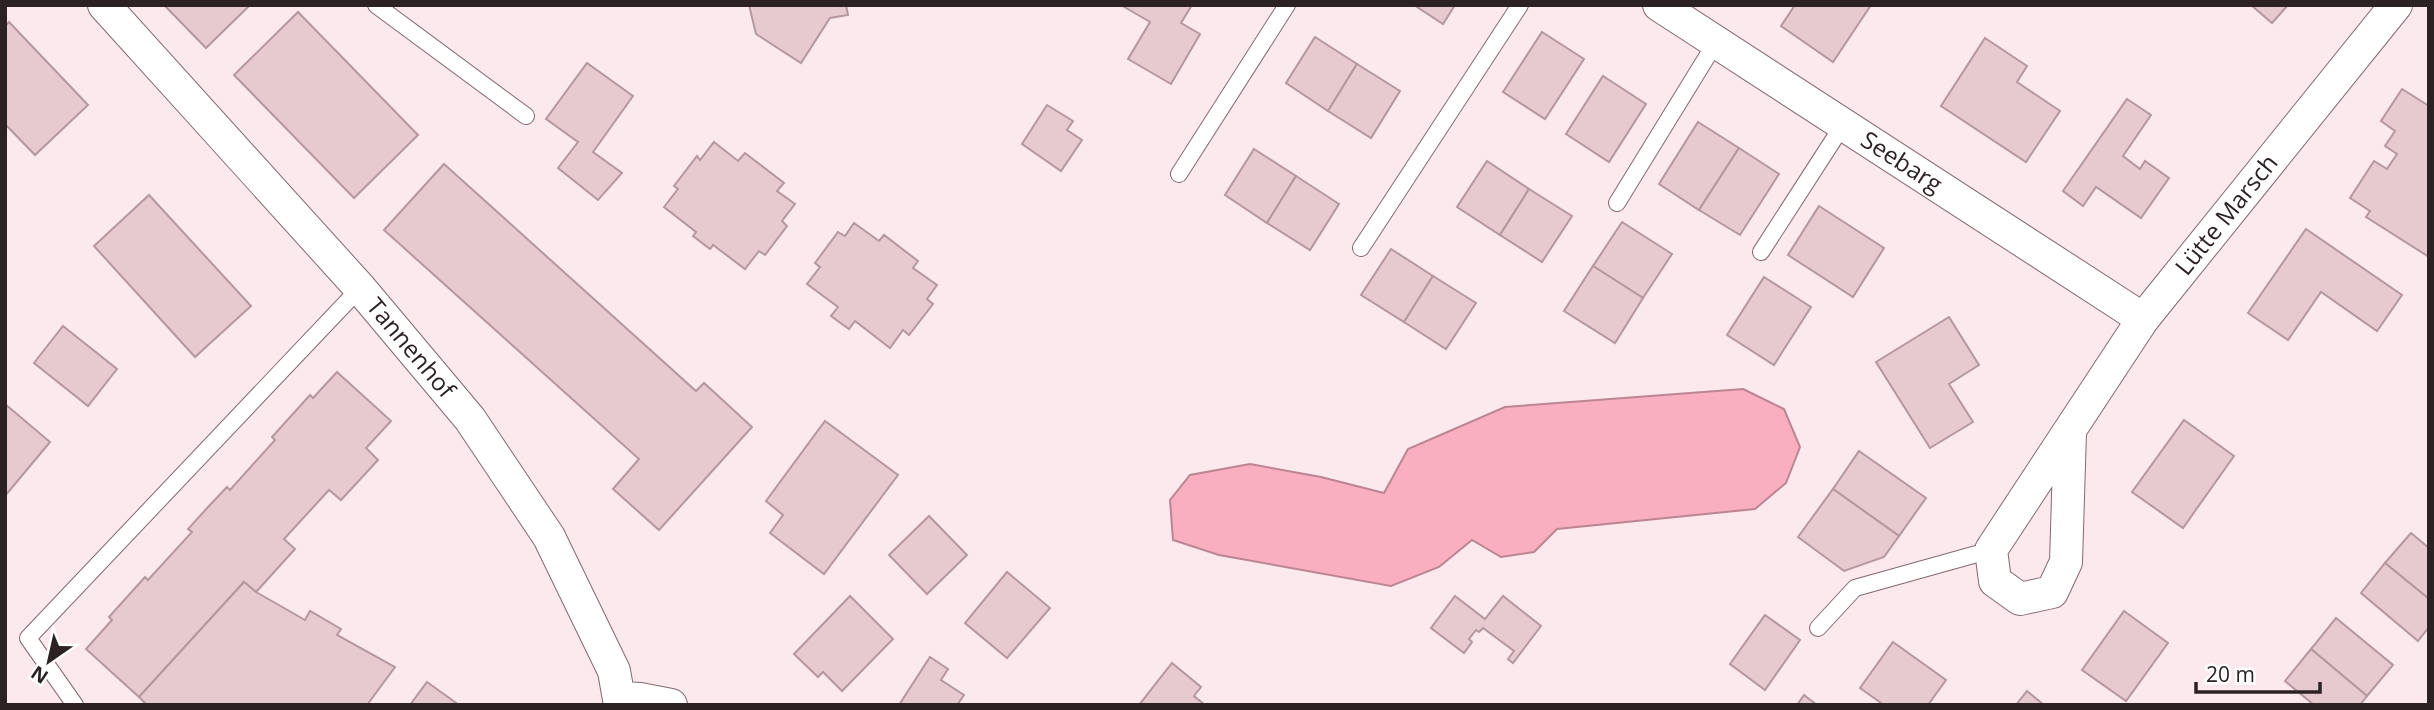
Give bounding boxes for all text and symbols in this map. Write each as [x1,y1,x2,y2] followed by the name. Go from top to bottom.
[1855,122,1949,200] street label: Seebarg
[2167,147,2284,282] street label: Lütte Marsch
[360,290,464,406] street label: Tannenhof
[14,626,84,696] north arrow
[2196,650,2320,694] scale bar
[26,660,53,690] text: N
[2206,660,2255,688] text: 20 m

